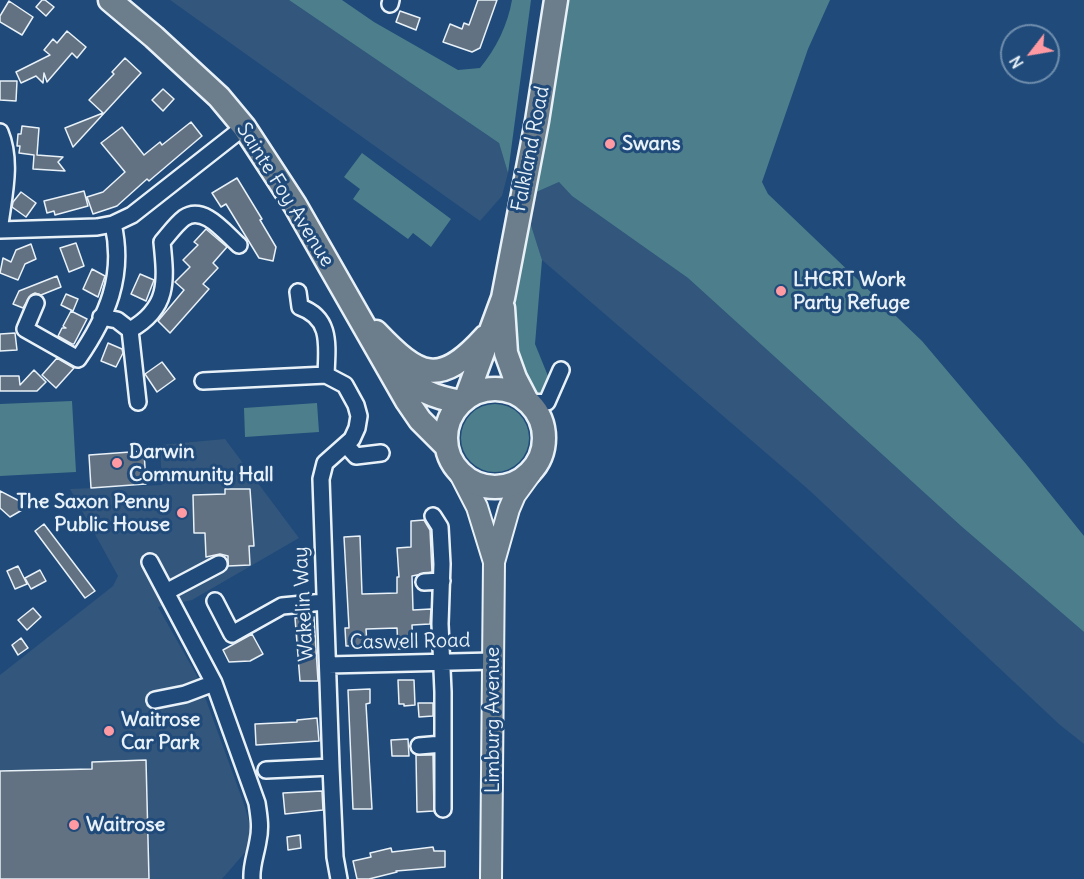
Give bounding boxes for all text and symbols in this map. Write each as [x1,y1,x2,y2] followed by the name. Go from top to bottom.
[1000,24,1060,84] north arrow
[1005,52,1028,72] text: N
[507,84,555,214] street label: Falkland Road
[231,119,339,271] street label: Sainte Foy Avenue
[622,132,681,156] place label: Swans
[603,137,617,151] marker: Swans
[793,268,910,315] place label: LHCRT Work Party Refuge
[774,284,788,298] marker: LHCRT Work Party Refuge
[129,440,274,487] place label: Darwin Community Hall
[110,456,124,470] marker: Darwin Community Hall
[16,490,170,537] place label: The Saxon Penny Public House
[175,506,189,520] marker: The Saxon Penny Public House
[289,546,319,662] street label: Wakelin Way
[349,629,471,655] street label: Caswell Road
[481,647,505,793] street label: Limburg Avenue
[121,708,200,755] place label: Waitrose Car Park
[102,724,116,738] marker: Waitrose Car Park
[86,813,165,837] place label: Waitrose
[67,818,81,832] marker: Waitrose

